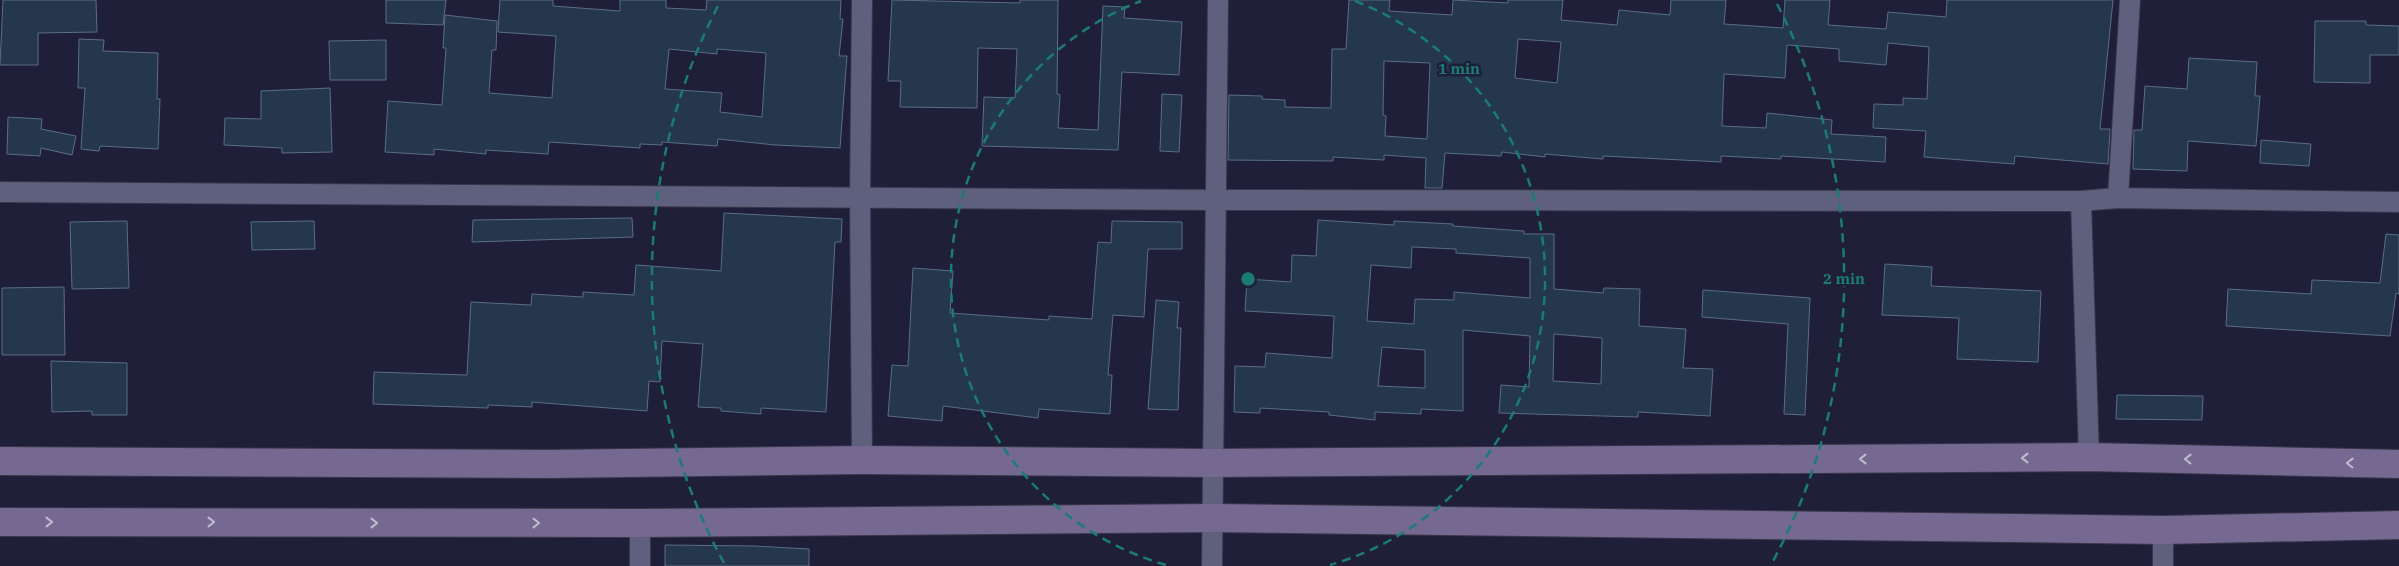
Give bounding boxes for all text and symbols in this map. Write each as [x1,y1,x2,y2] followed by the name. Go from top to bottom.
[1438,59,1480,78] text: 1 min
[1823,269,1865,288] text: 2 min
[1239,270,1257,288] centre of rings
[2021,452,2029,463] one-way arrow
[1859,454,1866,464] one-way arrow
[2184,454,2192,464] one-way arrow
[2346,457,2354,468] one-way arrow
[45,517,53,527] one-way arrow
[208,517,215,527] one-way arrow
[370,518,378,528] one-way arrow
[532,518,540,528] one-way arrow

